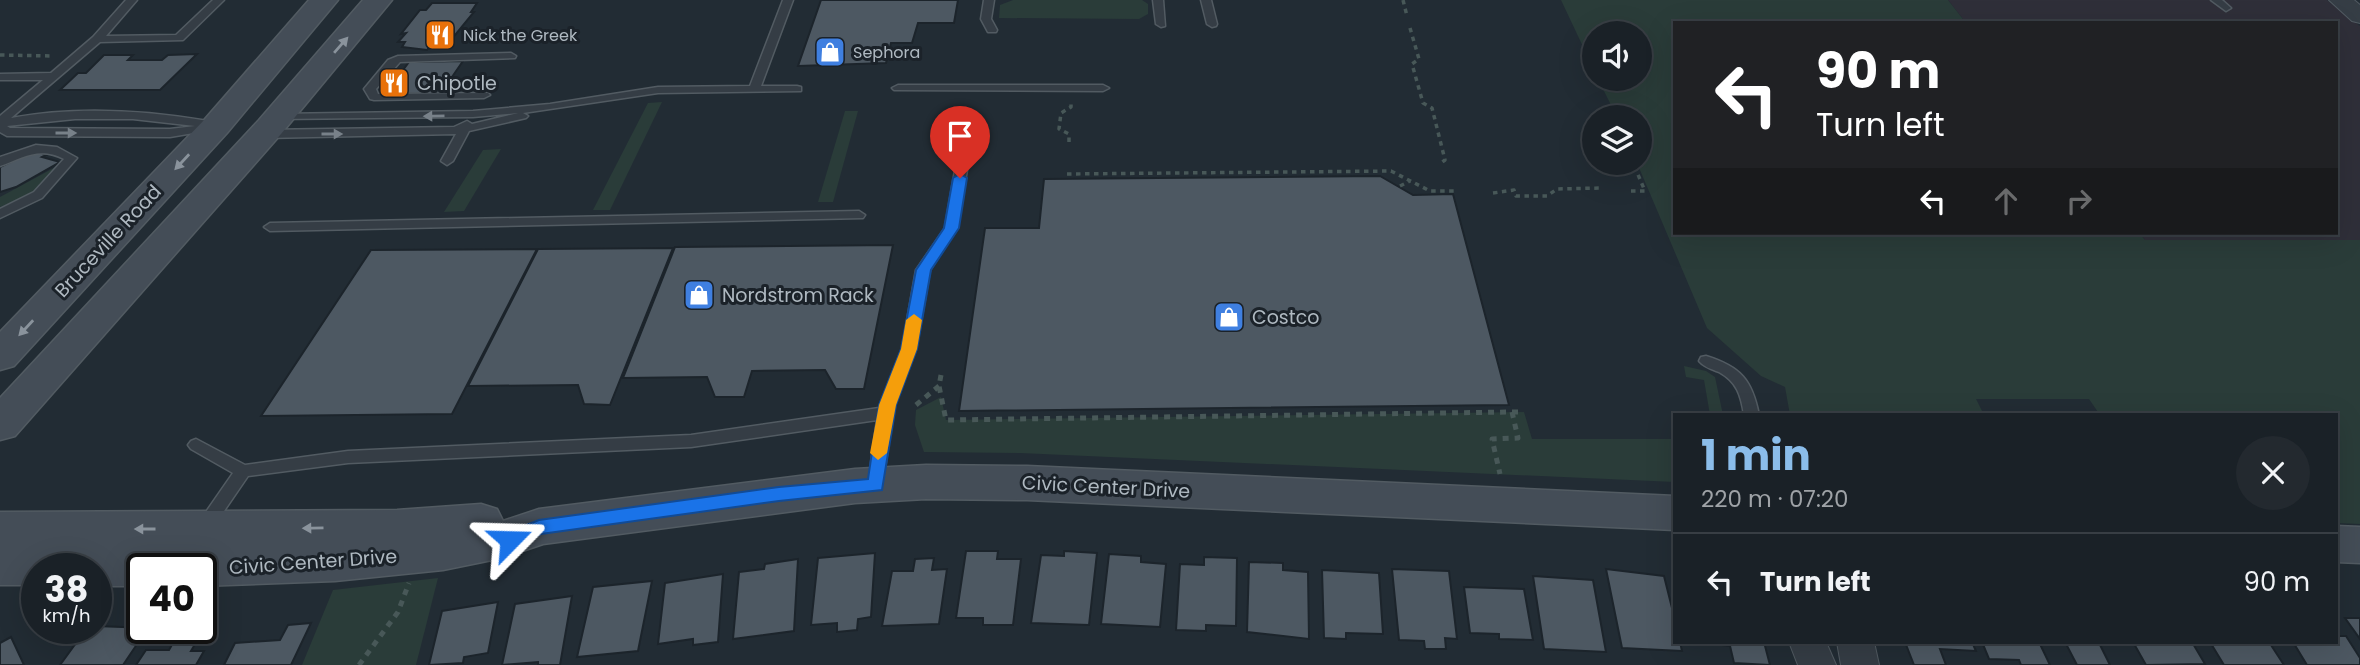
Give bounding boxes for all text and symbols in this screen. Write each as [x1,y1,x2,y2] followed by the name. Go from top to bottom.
[423,18,457,52] restaurant icon: Nick the Greek
[1582,21,1652,175] map controls
[1582,21,1652,91] button: sound
[463,24,578,47] place label: Nick the Greek
[813,35,847,69] shop icon: Sephora
[333,37,348,54] one-way arrow
[1816,37,1940,105] text: 90 m
[853,41,920,64] place label: Sephora
[1701,49,1792,140] icon: left
[377,66,411,100] restaurant icon: Chipotle
[417,70,497,97] place label: Chipotle
[1816,102,1945,147] text: Turn left
[1582,105,1652,175] button: layers
[930,106,990,178] pin
[422,110,444,122] one-way arrow
[941,117,979,155] icon: arrive
[56,127,78,139] one-way arrow
[322,128,344,140] one-way arrow
[175,153,191,170] one-way arrow
[49,179,167,303] street label: Bruceville Road
[1914,182,1952,220] icon: left
[1987,182,2025,220] icon: ahead
[2060,182,2098,220] icon: right
[682,278,716,312] shop icon: Nordstrom Rack
[722,282,874,309] place label: Nordstrom Rack
[1212,300,1246,334] shop icon: Costco
[1252,304,1319,331] place label: Costco
[19,319,35,336] one-way arrow
[1701,426,1811,485] text: 1 min
[2236,436,2310,510] button: close
[1021,469,1191,505] street label: Civic Center Drive
[1701,483,1848,515] text: 220 m · 07:20
[473,503,547,577] position arrow
[301,522,323,534] one-way arrow
[134,523,156,535] one-way arrow
[228,543,398,581] street label: Civic Center Drive
[126,553,217,644] speed limit sign: 40
[1701,563,1739,601] icon: left
[1760,564,1871,600] text: Turn left
[2244,564,2310,600] text: 90 m
[45,565,88,614] text: 38
[43,603,90,628] text: km/h

